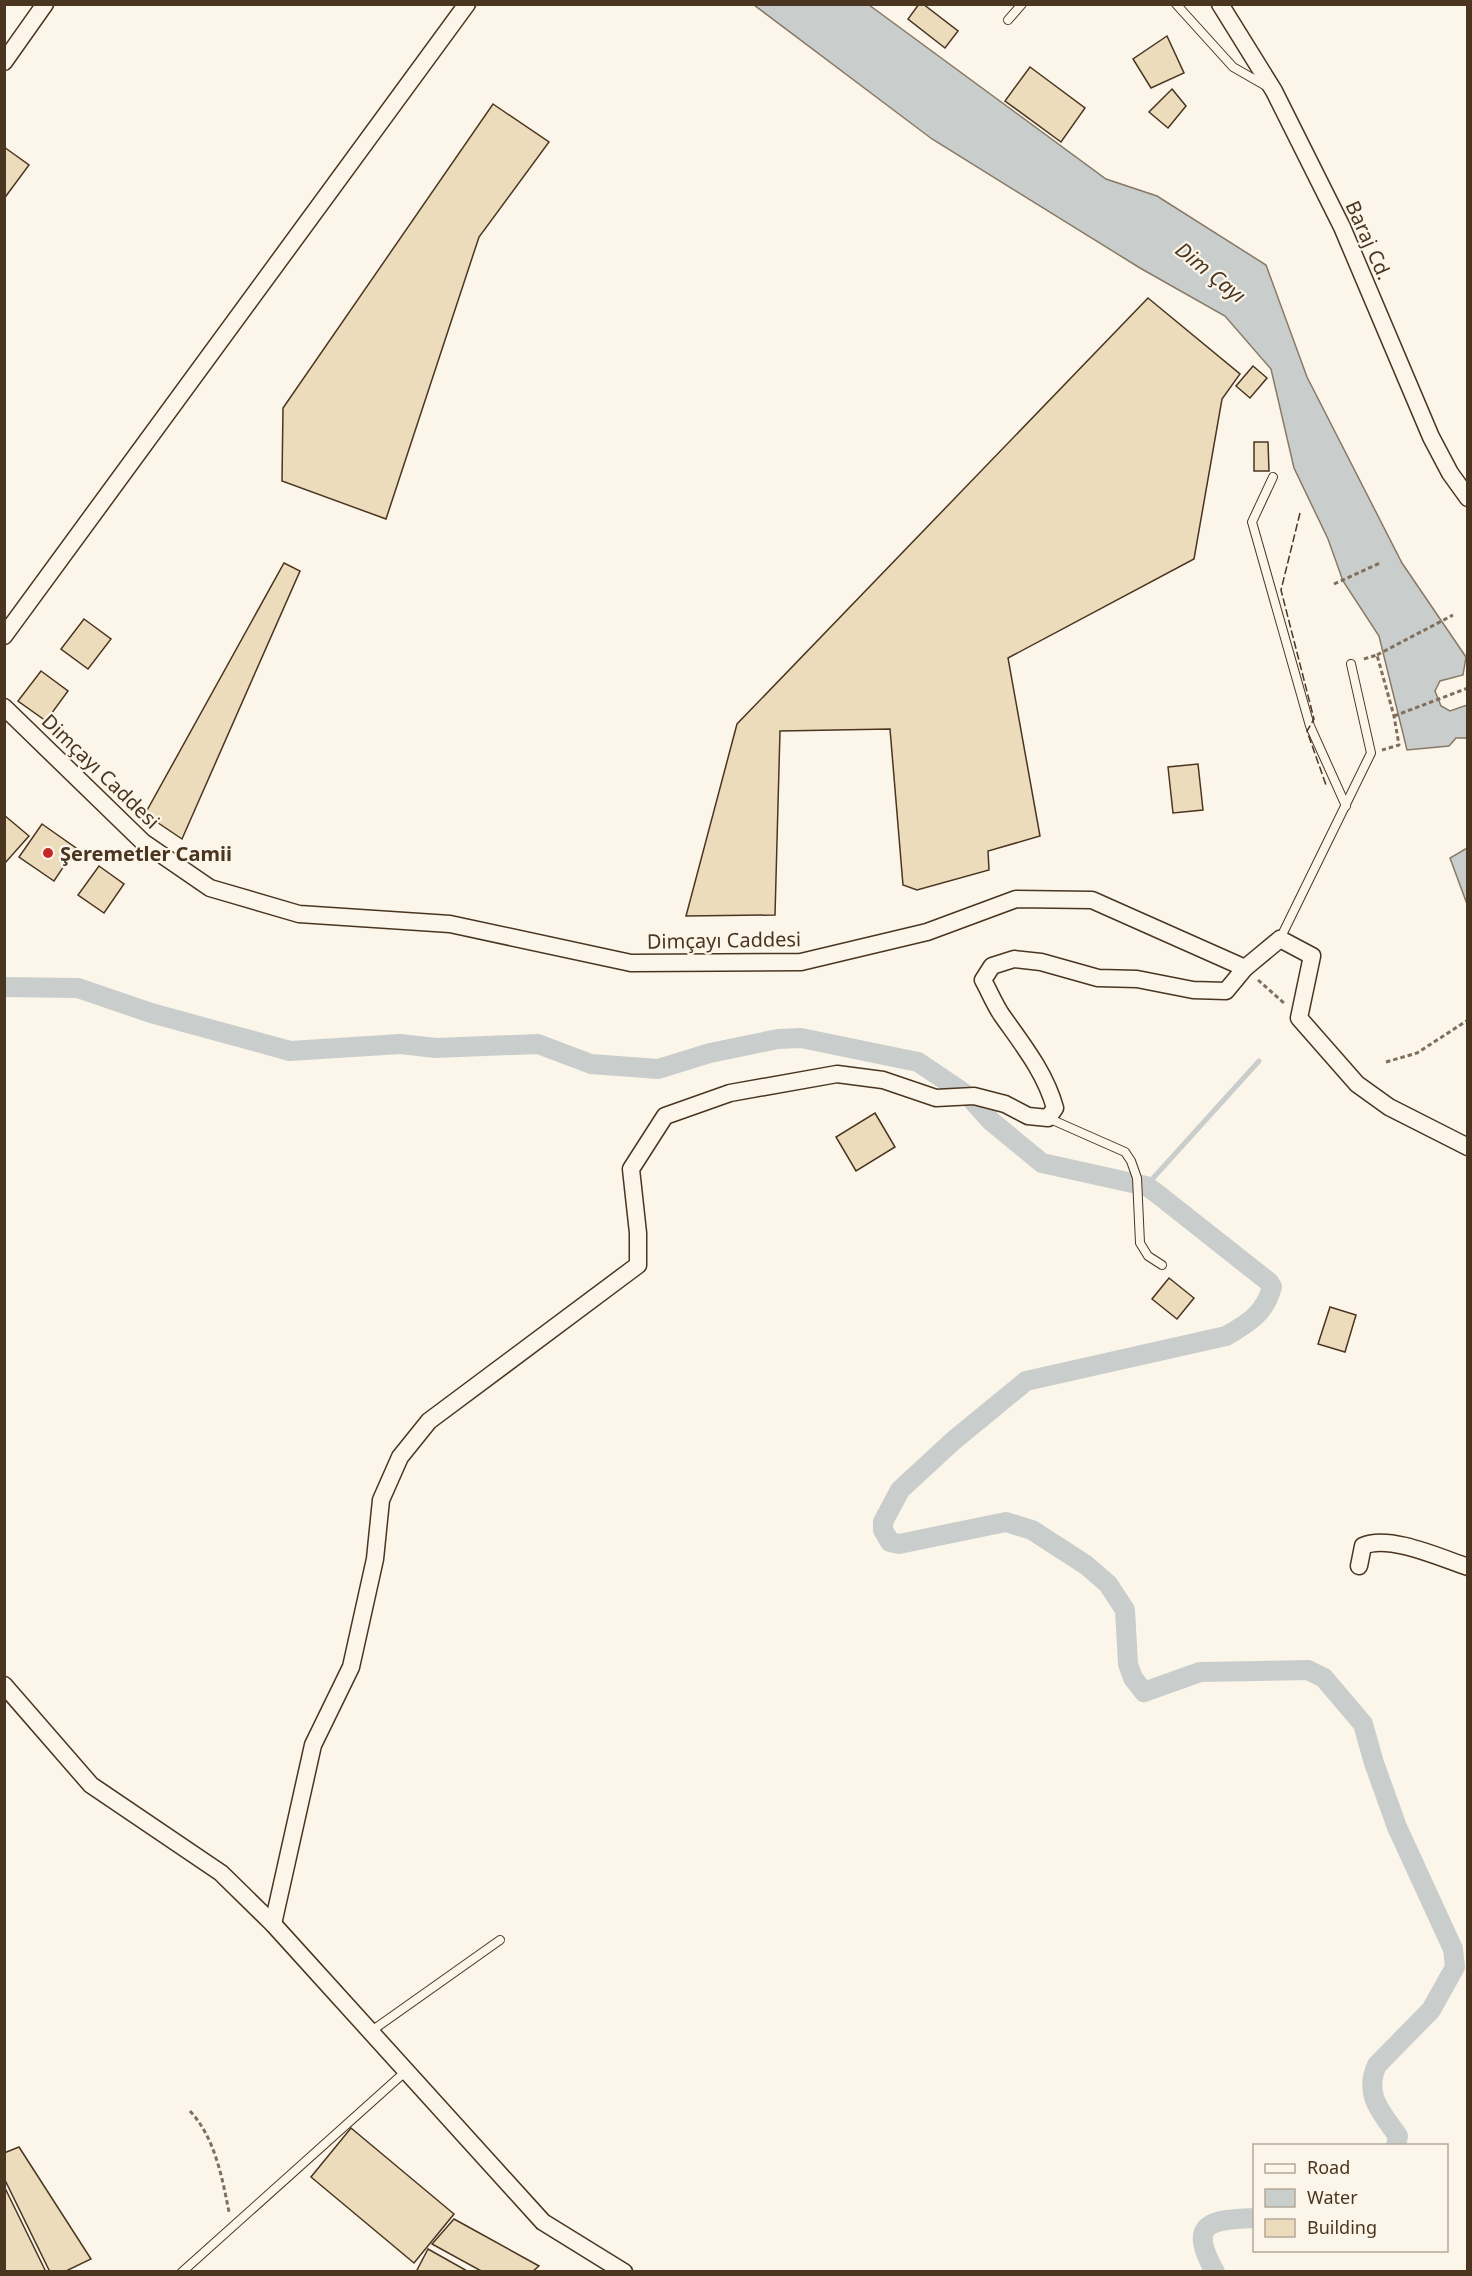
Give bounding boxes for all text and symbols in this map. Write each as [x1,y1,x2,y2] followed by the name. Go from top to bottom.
[1340,196,1398,284] street label: Baraj Cd.
[1170,235,1252,309] water label: Dim Çayı
[36,708,166,834] street label: Dimçayı Caddesi
[60,840,232,867] place label: Şeremetler Camii
[41,846,55,860] marker: Şeremetler Camii
[647,925,801,955] street label: Dimçayı Caddesi
[1253,2144,1448,2252] legend
[1307,2155,1350,2179] text: Road
[1307,2185,1358,2209] text: Water
[1307,2215,1377,2239] text: Building

